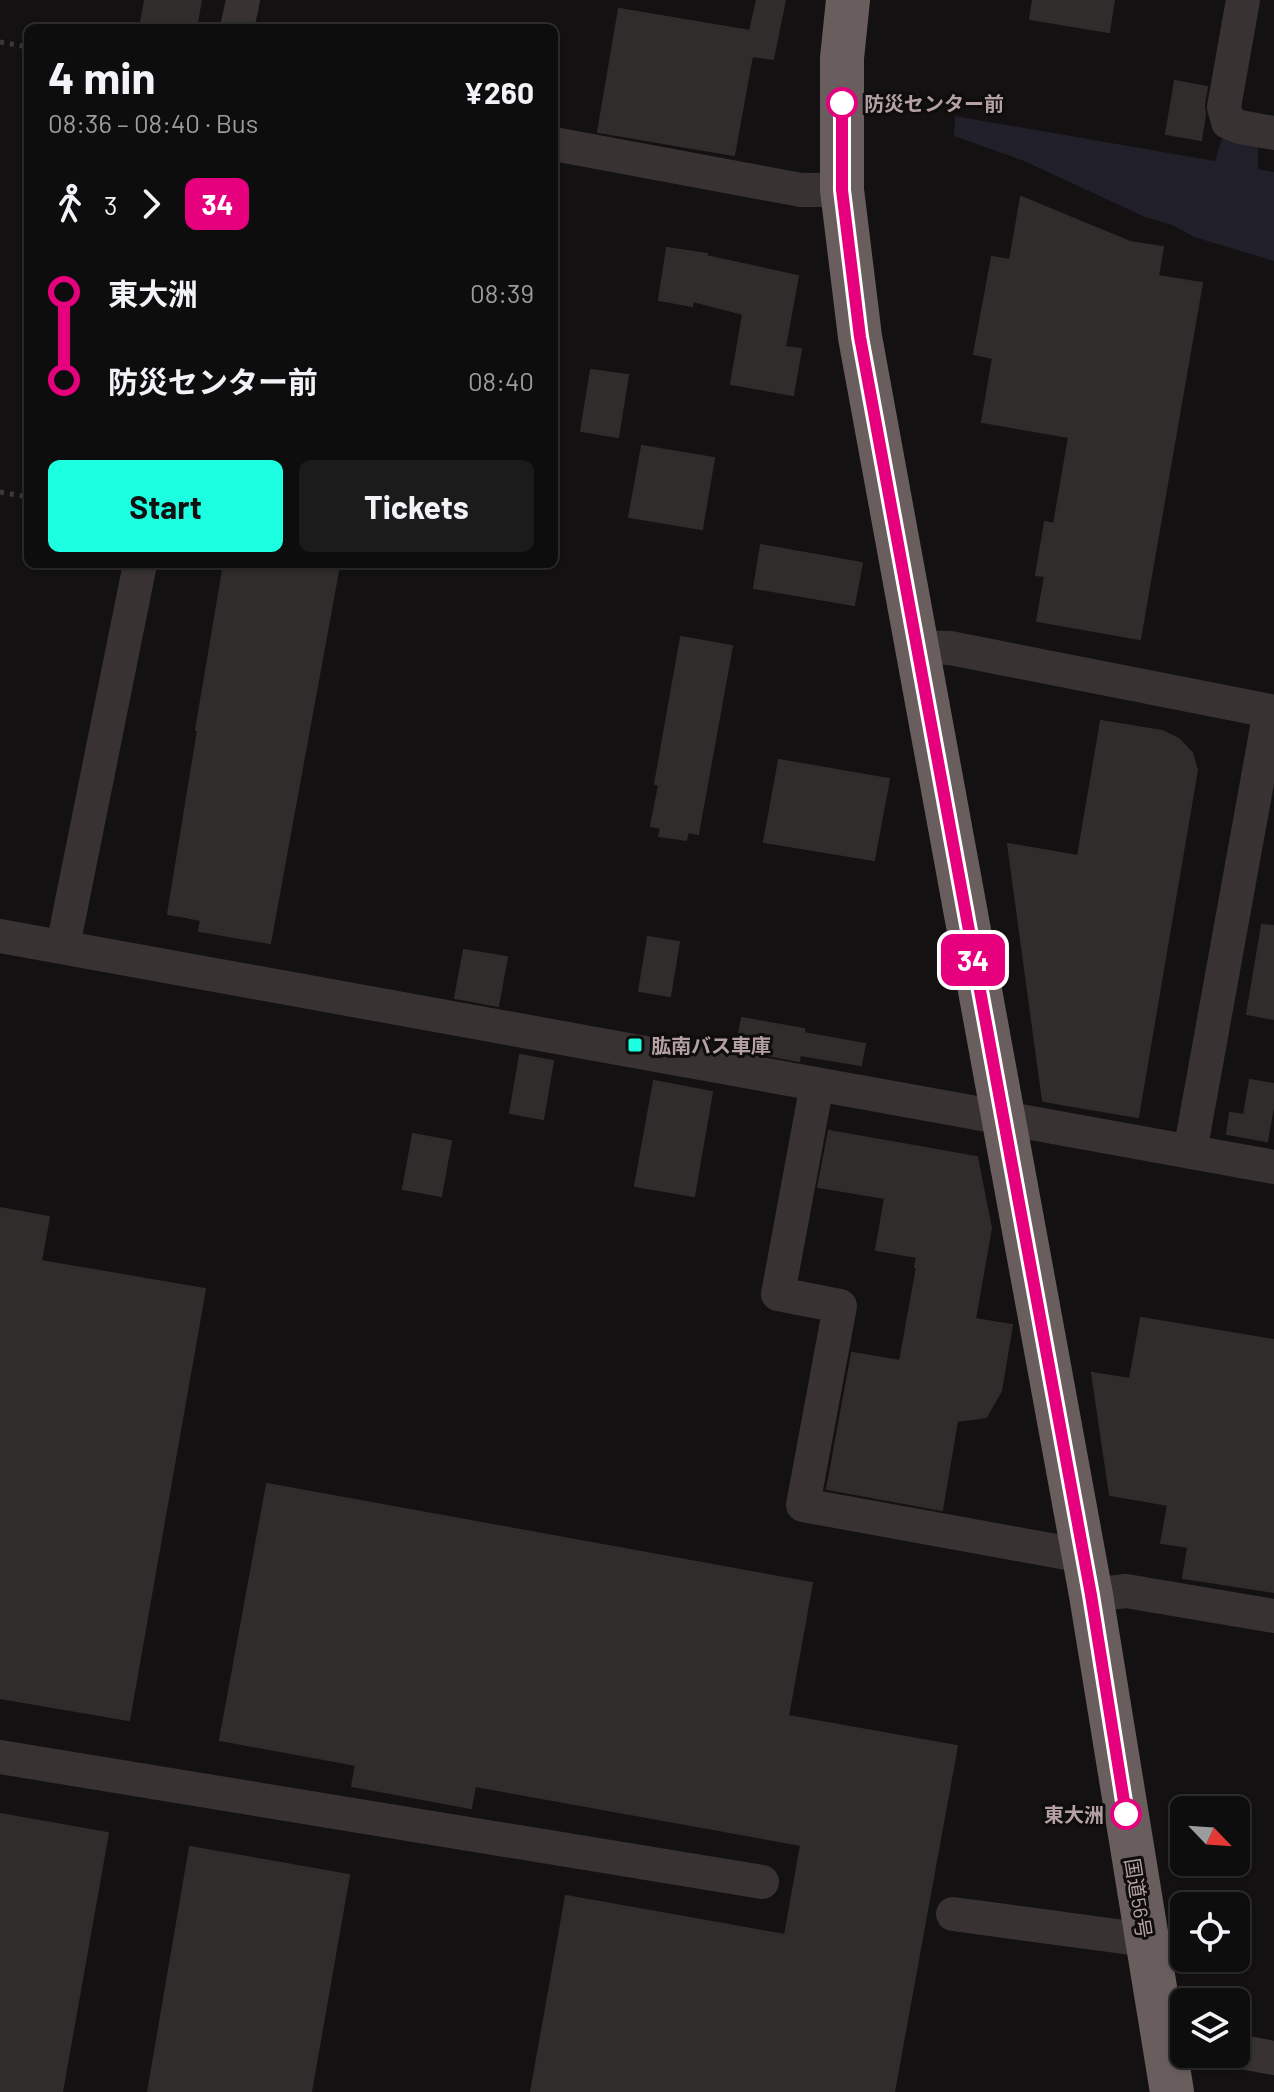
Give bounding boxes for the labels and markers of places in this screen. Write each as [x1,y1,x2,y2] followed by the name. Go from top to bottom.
[827,88,857,118] marker: 防災センター前
[864,91,1004,115] place label: 防災センター前
[651,1033,771,1057] place label: 肱南バス車庫
[626,1036,644,1054] marker: 肱南バス車庫
[1111,1799,1141,1829] marker: 東大洲
[1044,1802,1104,1826] place label: 東大洲

